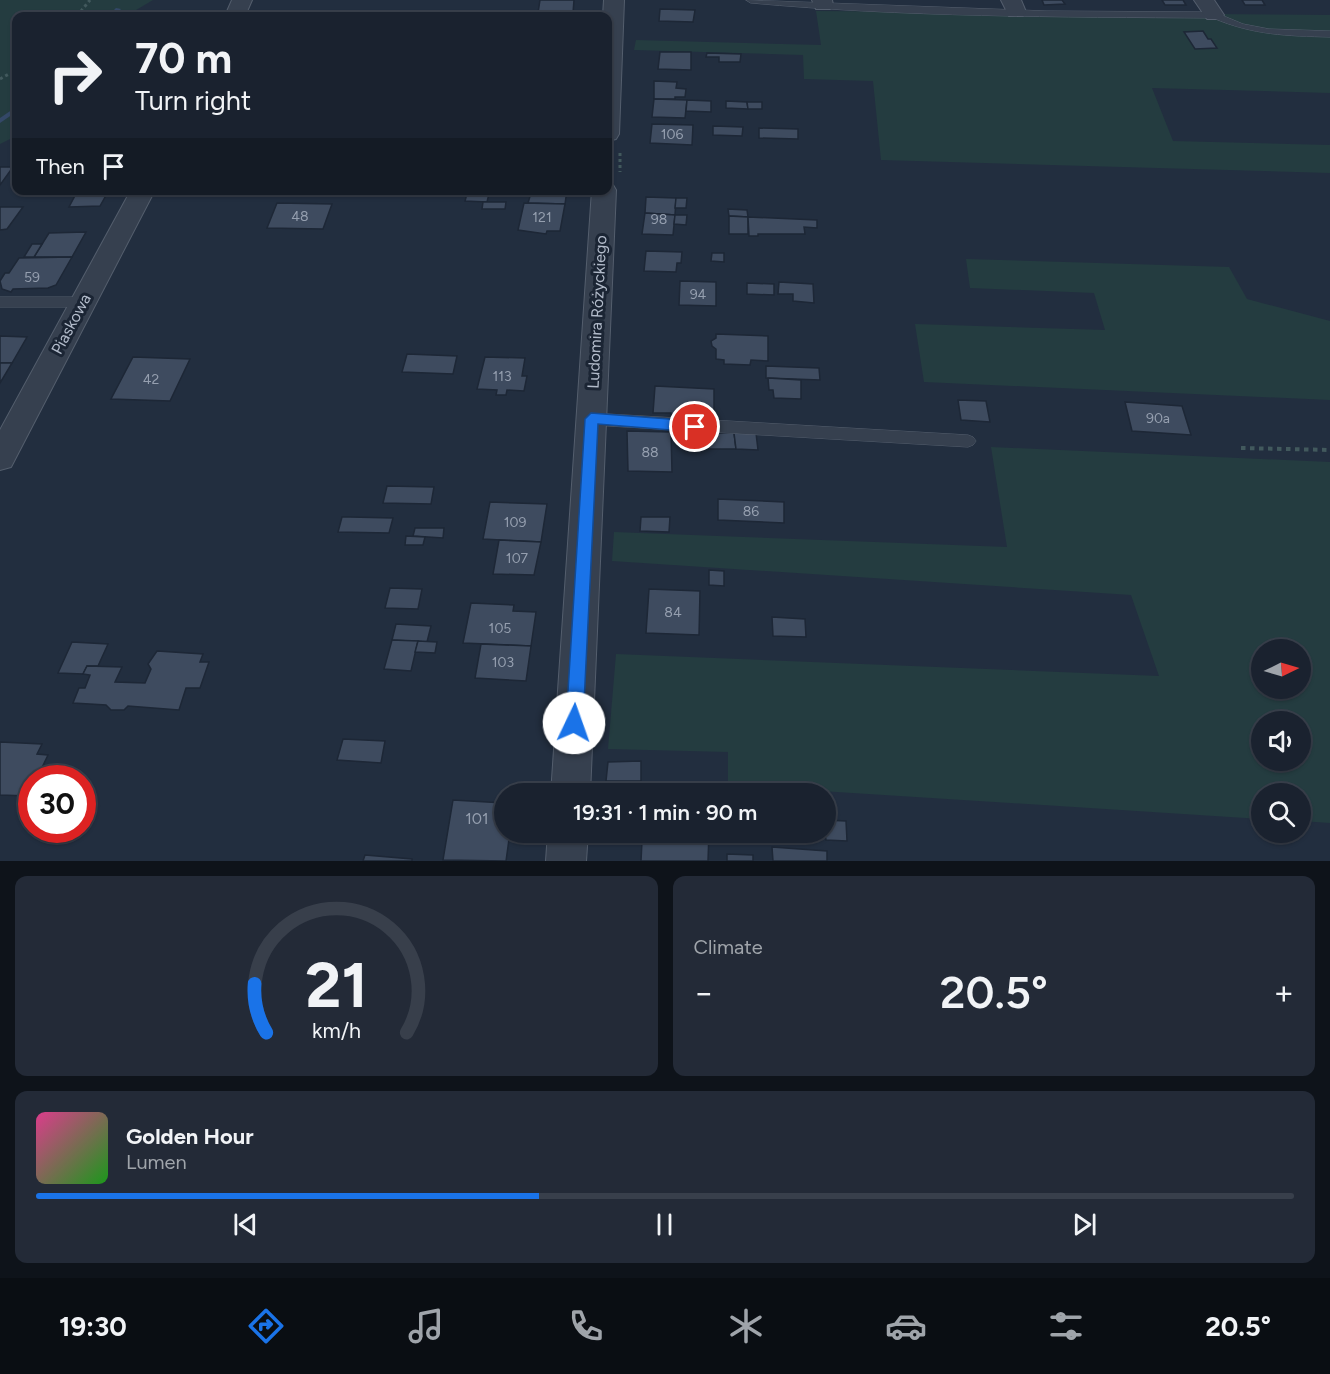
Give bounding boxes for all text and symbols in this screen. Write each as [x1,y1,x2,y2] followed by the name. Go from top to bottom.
[135,33,232,84] text: 70 m
[36,36,114,114] icon: right
[135,84,251,117] text: Turn right
[661,126,683,143] house number: 106
[97,150,130,183] icon: arrive
[36,153,85,180] text: Then
[291,208,309,225] house number: 48
[532,209,552,226] house number: 121
[651,211,667,228] house number: 98
[583,235,611,389] street label: Ludomira Różyckiego
[24,269,40,286] house number: 59
[690,286,707,303] house number: 94
[47,291,95,357] street label: Piaskowa
[492,368,512,385] house number: 113
[143,371,159,388] house number: 42
[669,401,720,452] pin
[678,410,711,443] icon: arrive
[1146,410,1170,427] house number: 90a
[641,444,659,461] house number: 88
[743,503,759,520] house number: 86
[504,514,526,531] house number: 109
[506,550,529,567] house number: 107
[664,604,682,621] house number: 84
[489,620,511,637] house number: 105
[1251,639,1311,699] north arrow
[1251,639,1311,843] map controls
[492,654,514,671] house number: 103
[542,691,606,755] position arrow
[1251,711,1311,771] button: sound
[18,765,96,843] speed limit sign: 30
[1251,783,1311,843] button: search
[573,799,757,826] text: 19:31 · 1 min · 90 m
[465,809,489,828] house number: 101
[694,935,763,959] text: Climate
[305,948,367,1023] text: 21
[940,965,1048,1019] text: 20.5°
[694,973,714,1012] text: −
[1273,973,1294,1012] text: +
[312,1018,361,1043] text: km/h
[126,1123,254,1150] text: Golden Hour
[126,1150,187,1174] text: Lumen
[229,1208,262,1241] icon: previous
[648,1208,681,1241] icon: pause
[1068,1208,1101,1241] icon: next
[245,1305,287,1347] icon: directions
[405,1305,447,1347] icon: music
[565,1305,607,1347] icon: phone
[725,1305,767,1347] icon: climate
[885,1305,927,1347] icon: car
[1045,1305,1087,1347] icon: filters
[59,1310,127,1343] text: 19:30
[1205,1310,1271,1343] text: 20.5°

